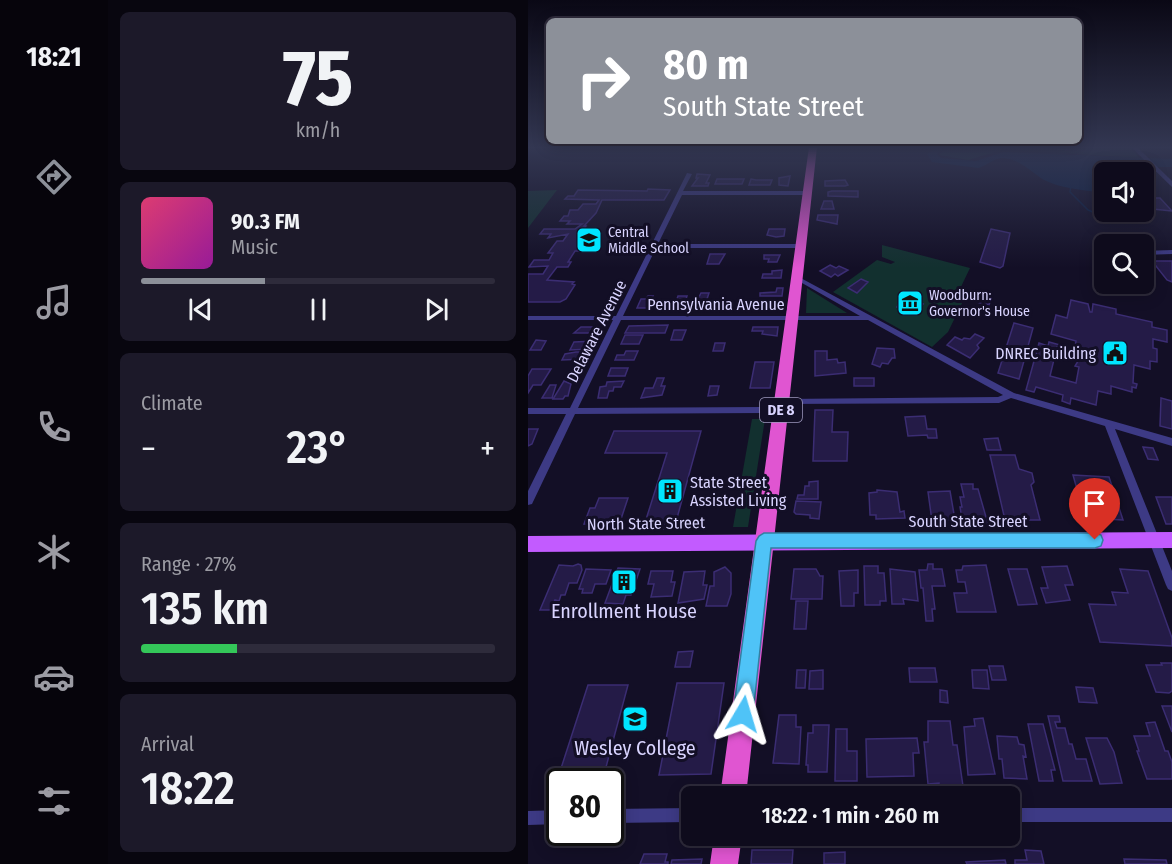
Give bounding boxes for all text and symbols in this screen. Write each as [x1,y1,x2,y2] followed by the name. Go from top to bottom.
[283,32,353,126] text: 75
[663,40,749,90] text: 80 m
[26,41,82,73] text: 18:21
[564,42,642,120] icon: right
[663,91,864,123] text: South State Street
[296,118,340,142] text: km/h
[33,156,75,198] icon: directions
[1094,162,1154,294] map controls
[1094,162,1154,222] button: sound
[231,208,300,235] text: 90.3 FM
[608,224,689,257] place label: Central Middle School
[574,225,604,255] school or university icon: Central Middle School
[1094,234,1154,294] button: search
[231,235,278,259] text: Music
[563,277,630,385] street label: Delaware Avenue
[33,281,75,323] icon: music
[929,287,1030,320] place label: Woodburn: Governor's House
[895,288,925,318] museum icon: Woodburn: Governor's House
[184,293,217,326] icon: previous
[302,293,335,326] icon: pause
[420,293,453,326] icon: next
[647,295,785,314] street label: Pennsylvania Avenue
[1100,338,1130,368] public building icon: DNREC Building
[995,344,1096,363] place label: DNREC Building
[141,391,203,415] text: Climate
[760,398,802,422] road number: DE 8
[33,406,75,448] icon: phone
[287,421,349,475] text: 23°
[141,429,156,469] text: −
[480,429,495,469] text: +
[690,473,787,510] place label: State Street Assisted Living
[655,476,685,506] building icon: State Street Assisted Living
[1069,478,1120,540] pin
[1078,487,1111,520] icon: arrive
[908,512,1028,531] street label: South State Street
[587,513,706,534] street label: North State Street
[33,531,75,573] icon: climate
[141,552,237,576] text: Range · 27%
[609,567,639,597] building icon: Enrollment House
[141,582,269,636] text: 135 km
[551,599,697,623] place label: Enrollment House
[33,656,75,698] icon: car
[711,682,775,746] position arrow
[620,704,650,734] school or university icon: Wesley College
[141,732,194,756] text: Arrival
[574,736,696,760] place label: Wesley College
[141,762,235,816] text: 18:22
[546,768,624,846] speed limit sign: 80
[33,780,75,822] icon: filters
[762,802,939,829] text: 18:22 · 1 min · 260 m

